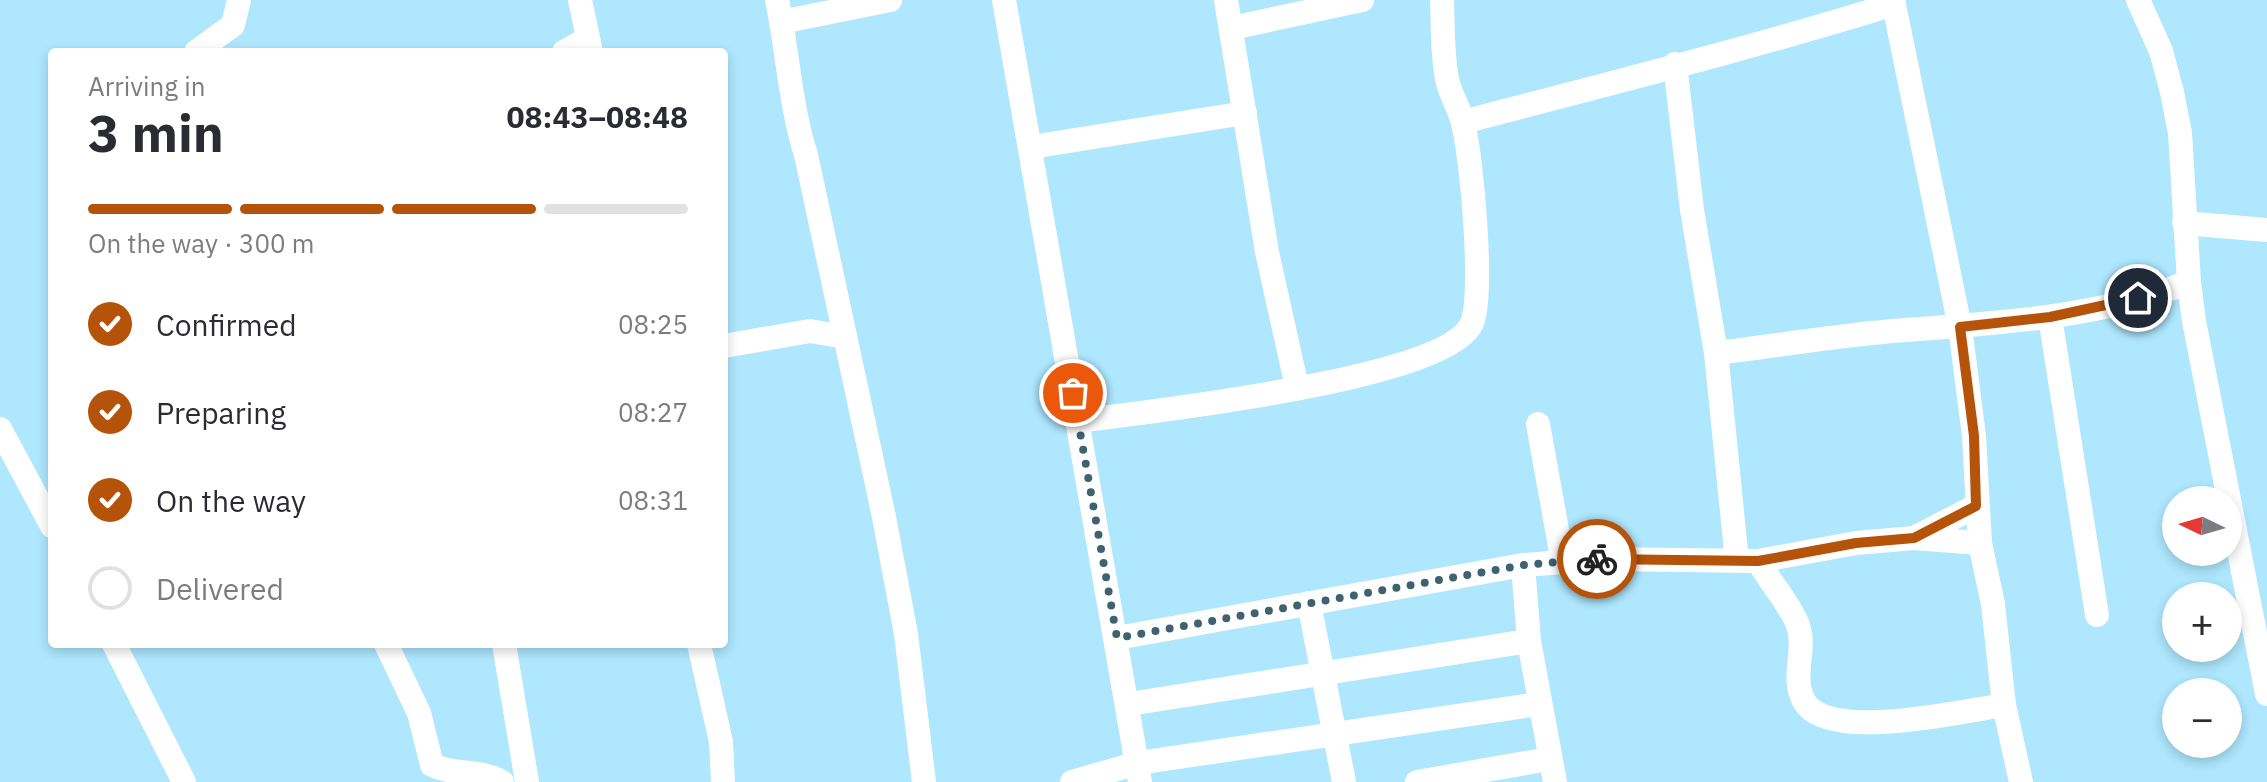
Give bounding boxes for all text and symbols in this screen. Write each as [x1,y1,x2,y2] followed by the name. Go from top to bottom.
[88,69,205,103] text: Arriving in
[507,97,688,136] text: 08:43–08:48
[88,99,224,166] text: 3 min
[88,226,314,260] text: On the way · 300 m
[2104,264,2172,332] pin
[2116,276,2160,320] icon: home
[88,302,132,346] icon: check
[156,305,297,344] text: Confirmed
[618,307,688,341] text: 08:25
[1039,359,1107,427] pin
[1051,371,1095,415] icon: bag
[88,390,132,434] icon: check
[156,393,286,432] text: Preparing
[618,395,688,429] text: 08:27
[88,478,132,522] icon: check
[156,481,306,520] text: On the way
[618,483,688,517] text: 08:31
[2162,486,2242,566] north arrow
[2162,486,2242,758] map controls
[1557,519,1637,599] courier
[1575,537,1619,581] icon: bike
[156,569,284,608] text: Delivered
[2162,582,2242,662] button: +
[2162,678,2242,758] button: −

